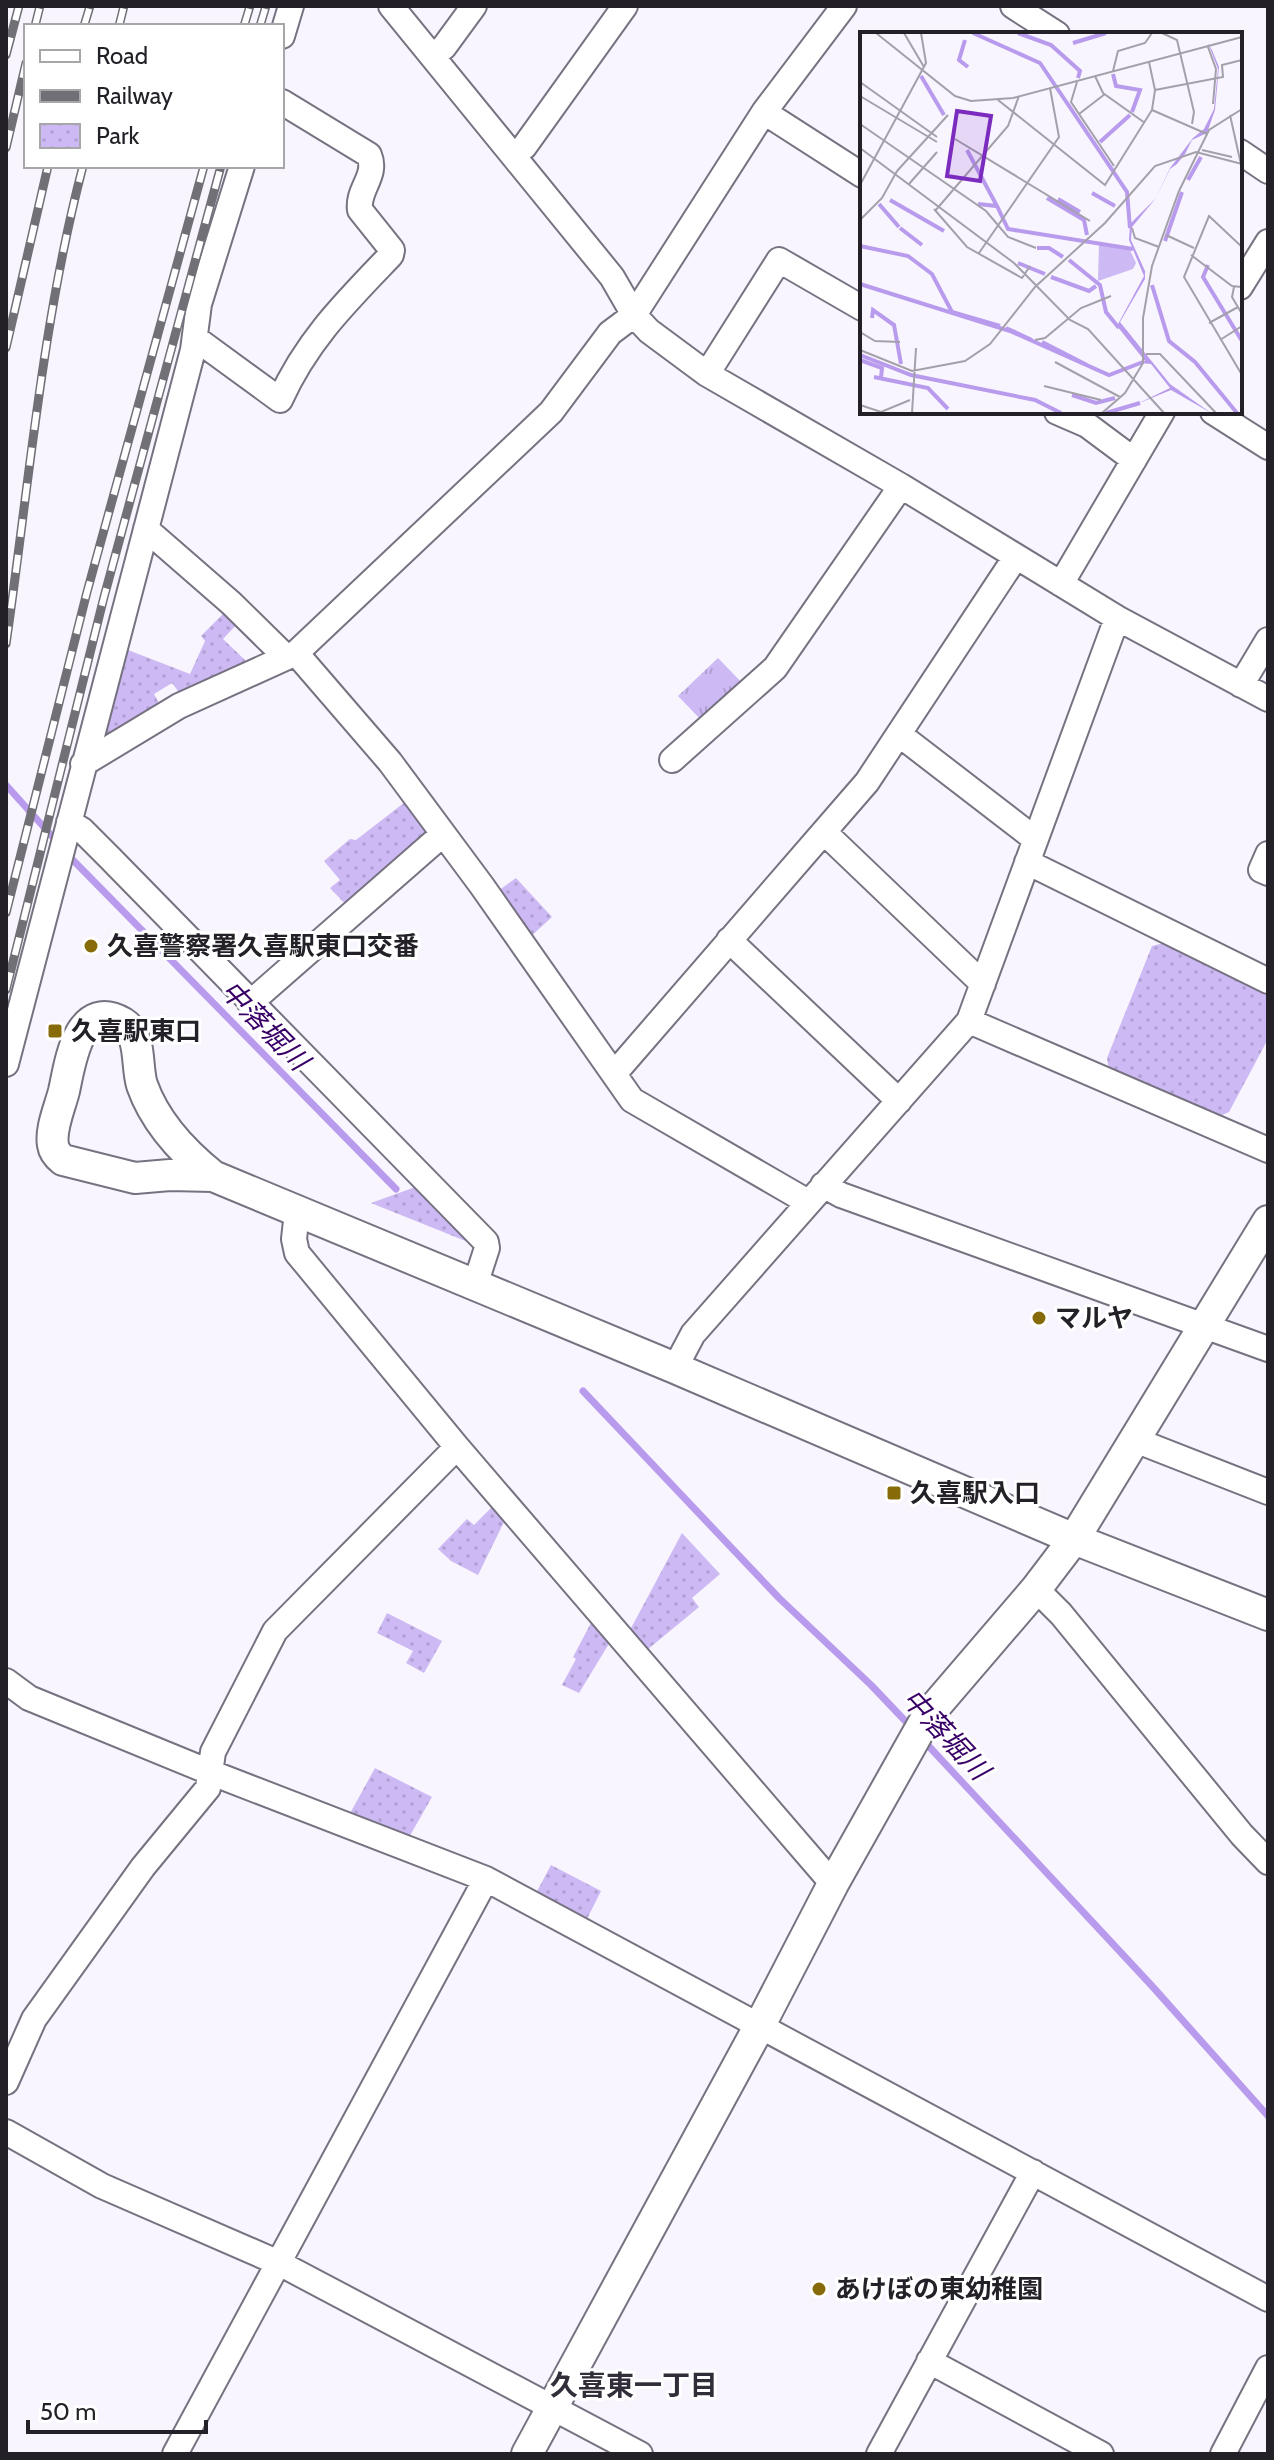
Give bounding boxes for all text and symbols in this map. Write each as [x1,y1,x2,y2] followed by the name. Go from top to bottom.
[24,24,284,168] legend
[860,32,1242,414] inset map
[96,41,148,70] text: Road
[96,81,173,110] text: Railway
[96,121,139,150] text: Park
[107,930,419,962] place label: 久喜警察署久喜駅東口交番
[82,937,100,955] marker: 久喜警察署久喜駅東口交番
[214,973,318,1079] water label: 中落堀川
[71,1015,201,1047] place label: 久喜駅東口
[46,1022,64,1040] marker: 久喜駅東口
[1055,1302,1133,1334] place label: マルヤ
[1030,1309,1048,1327] marker: マルヤ
[910,1477,1040,1509] place label: 久喜駅入口
[885,1484,903,1502] marker: 久喜駅入口
[895,1681,999,1789] water label: 中落堀川
[835,2273,1043,2305] place label: あけぼの東幼稚園
[810,2280,828,2298] marker: あけぼの東幼稚園
[550,2368,718,2402] district label: 久喜東一丁目
[28,2384,206,2434] scale bar
[40,2397,96,2426] text: 50 m

